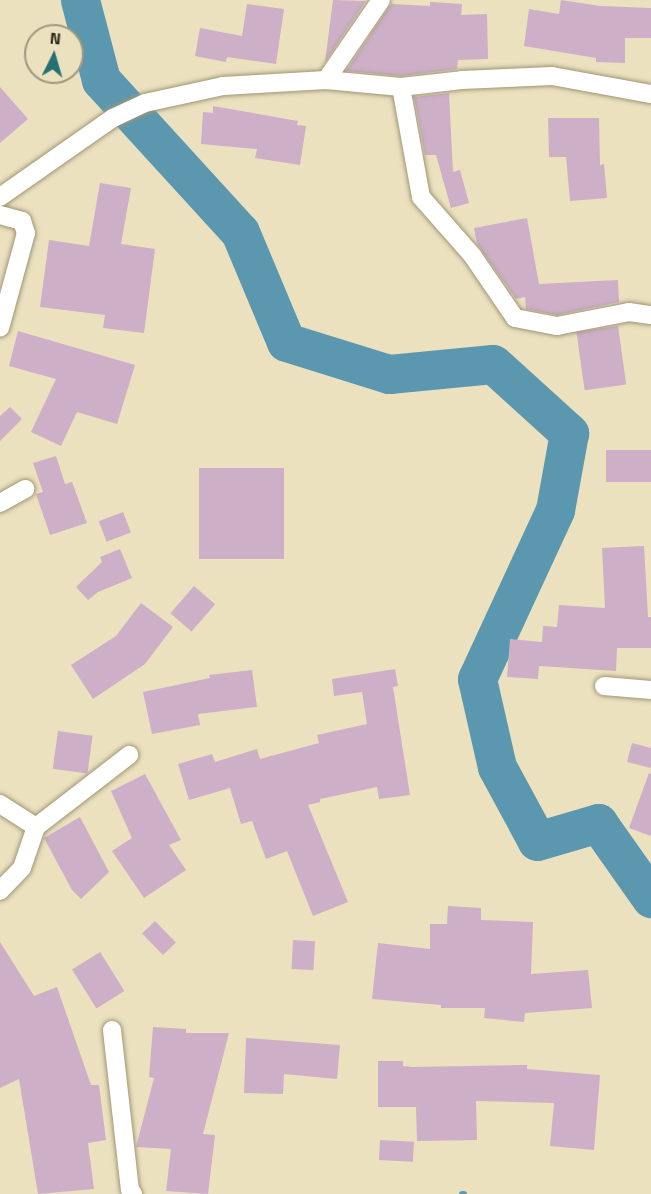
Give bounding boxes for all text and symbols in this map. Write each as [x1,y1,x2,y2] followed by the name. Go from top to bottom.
[24,24,84,84] north arrow
[49,26,62,50] text: N

